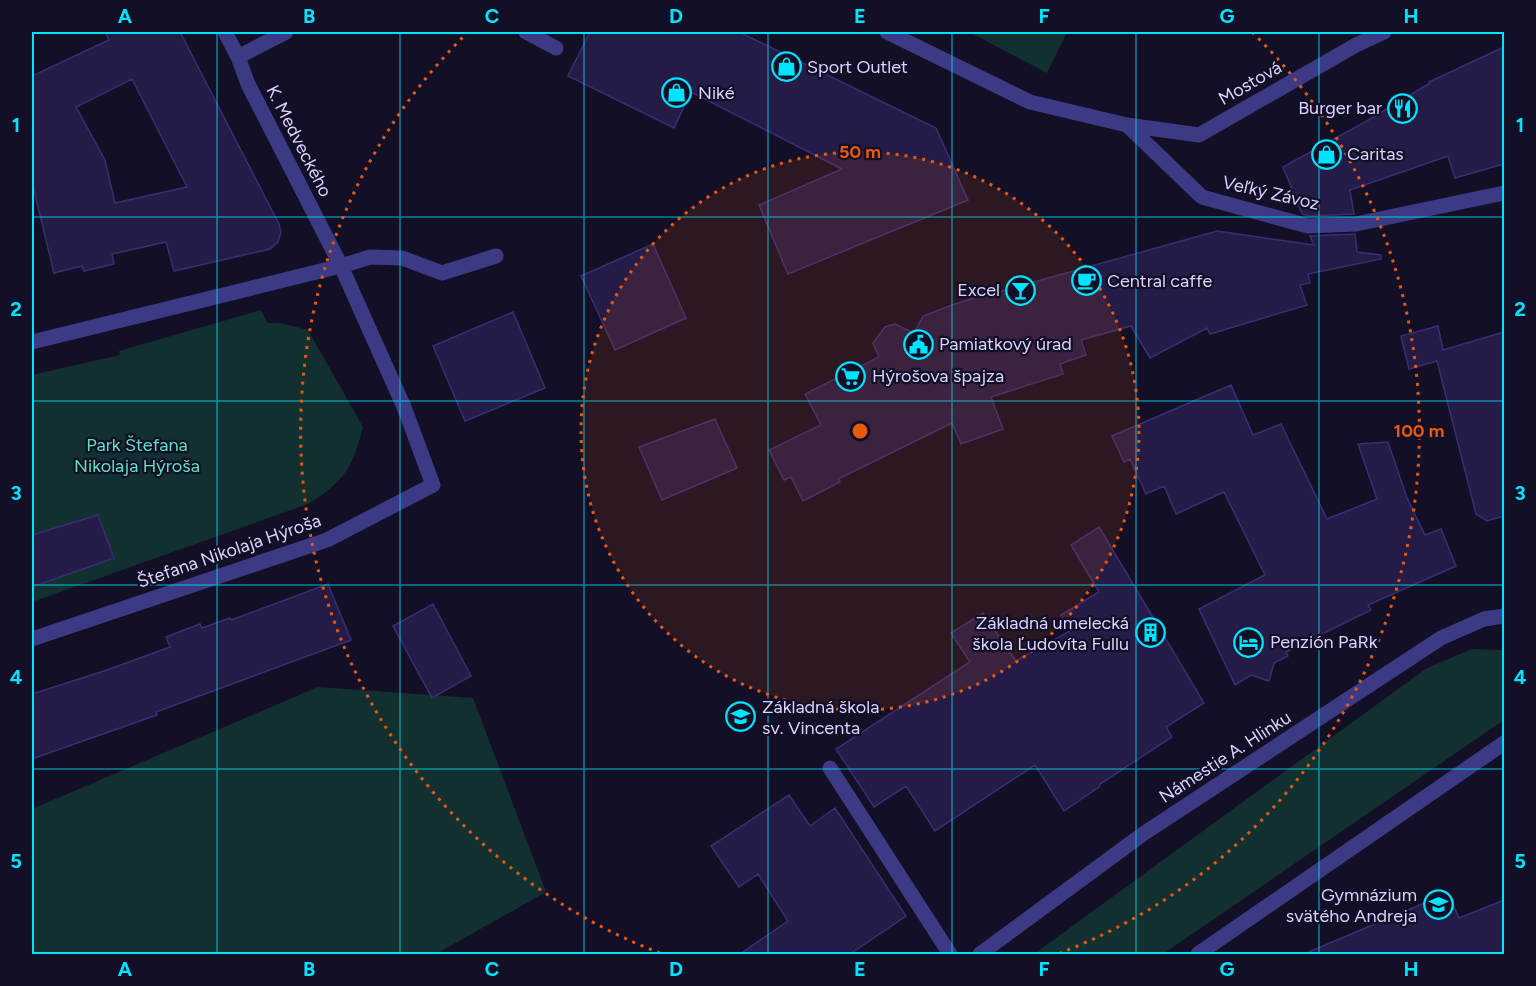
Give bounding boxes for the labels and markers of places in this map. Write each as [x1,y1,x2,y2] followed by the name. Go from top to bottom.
[770,51,802,83] shop icon: Sport Outlet
[807,56,908,78] place label: Sport Outlet
[661,77,693,109] shop icon: Niké
[698,82,735,104] place label: Niké
[1387,92,1419,124] restaurant icon: Burger bar
[1298,97,1382,119] place label: Burger bar
[1310,138,1342,170] shop icon: Caritas
[1347,143,1404,165] place label: Caritas
[1070,265,1102,297] cafe icon: Central caffe
[1107,270,1212,292] place label: Central caffe
[1005,274,1037,306] bar icon: Excel
[957,279,1000,301] place label: Excel
[902,328,934,360] public building icon: Pamiatkový úrad
[939,333,1072,355] place label: Pamiatkový úrad
[835,360,867,392] supermarket icon: Hýrošova špajza
[872,365,1004,387] place label: Hýrošova špajza
[850,421,870,441] centre of rings
[972,612,1129,655] place label: Základná umelecká škola Ľudovíta Fullu
[1134,617,1166,649] building icon: Základná umelecká škola Ľudovíta Fullu
[1233,626,1265,658] hotel icon: Penzión PaRk
[1270,631,1378,653] place label: Penzión PaRk
[762,696,879,739] place label: Základná škola sv. Vincenta
[725,701,757,733] school or university icon: Základná škola sv. Vincenta
[1286,884,1417,927] place label: Gymnázium svätého Andreja
[1422,889,1454,921] school or university icon: Gymnázium svätého Andreja

